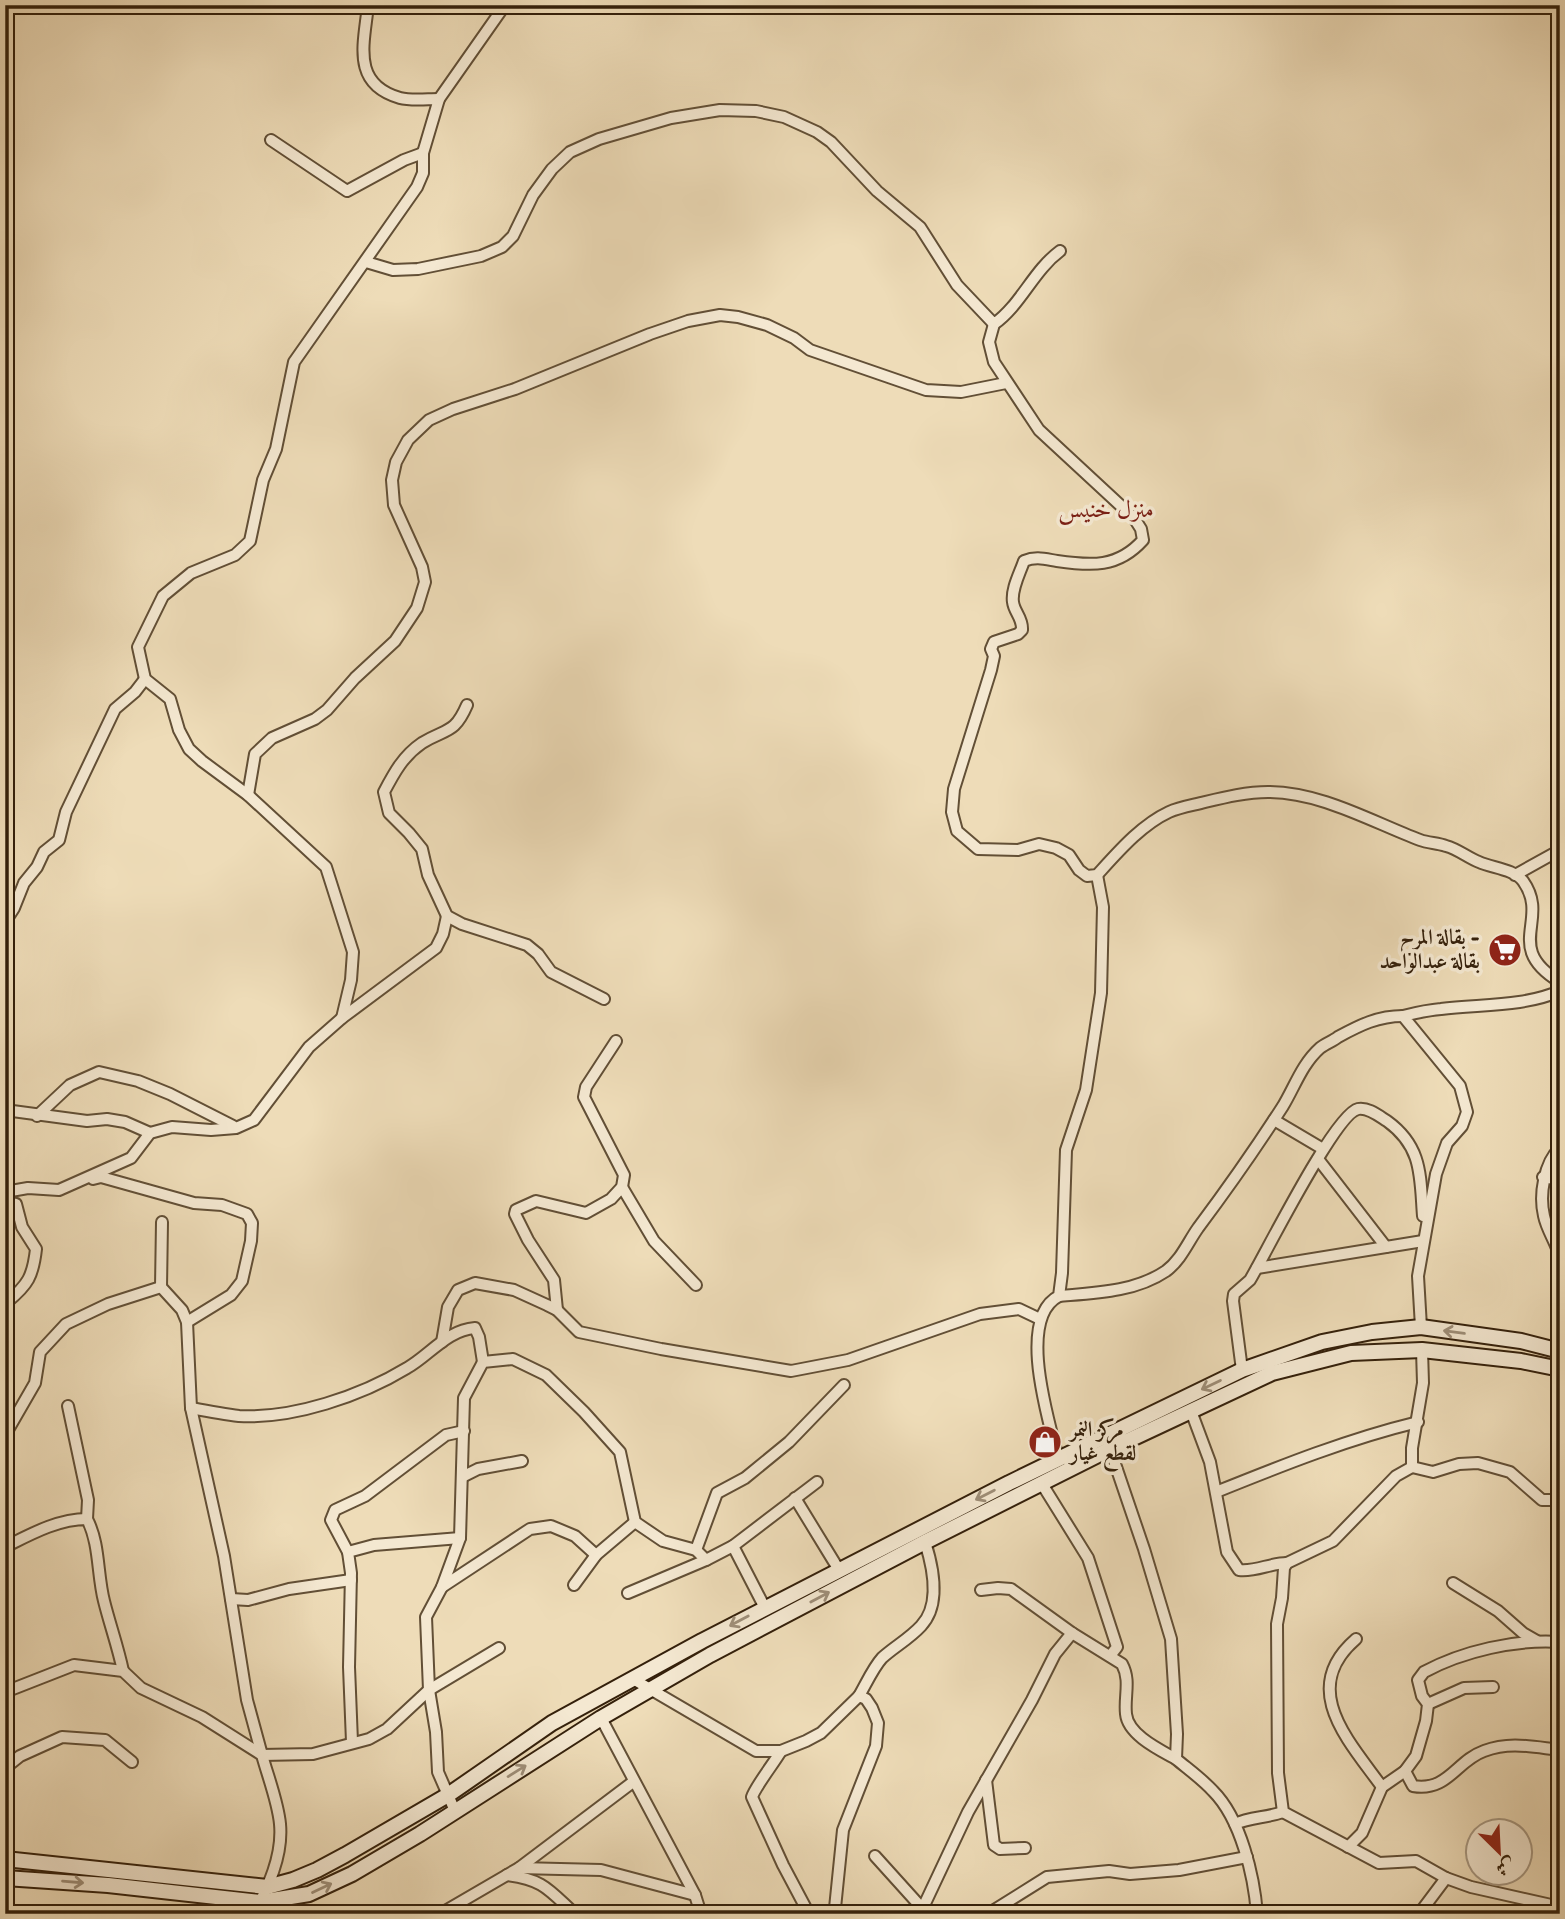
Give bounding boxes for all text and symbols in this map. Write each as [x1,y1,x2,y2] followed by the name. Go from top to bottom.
[1058,495,1154,526] district label: منزل خنيس
[1380,925,1480,976] place label: بقالة المرح - بقالة عبدالواحد
[1486,931,1524,969] supermarket icon: بقالة المرح - بقالة عبدالواحد
[1443,1325,1466,1338] one-way arrow
[1201,1378,1222,1392] one-way arrow
[1068,1417,1136,1472] place label: مركز النمر لقطع غيار
[1026,1423,1064,1461] shop icon: مركز النمر لقطع غيار
[975,1488,996,1502] one-way arrow
[810,1589,830,1603] one-way arrow
[729,1615,750,1629] one-way arrow
[507,1764,527,1778] one-way arrow
[1464,1818,1534,1888] north arrow
[1492,1851,1519,1881] text: ش
[62,1876,84,1889] one-way arrow
[311,1881,332,1894] one-way arrow

